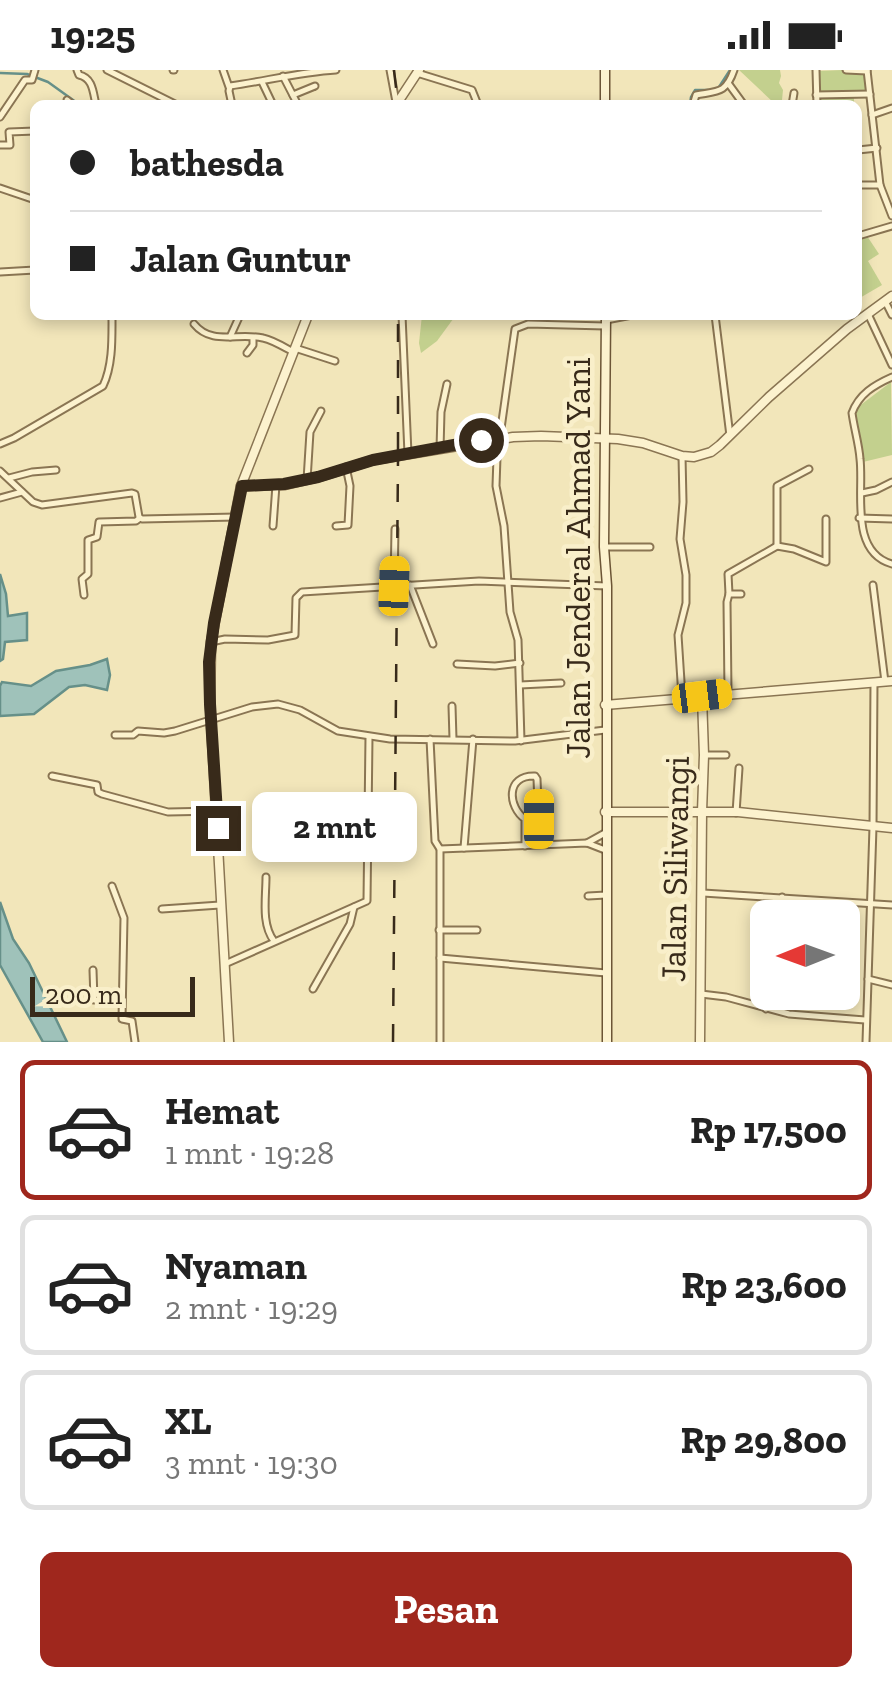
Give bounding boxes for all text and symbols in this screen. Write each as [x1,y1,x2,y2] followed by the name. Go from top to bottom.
[50,12,135,58] text: 19:25
[130,140,284,186] text: bathesda
[130,236,351,282] text: Jalan Guntur
[557,357,599,759] street label: Jalan Jenderal Ahmad Yani
[459,418,504,463] route start
[378,555,410,617] car
[670,677,734,715] car
[652,755,698,982] street label: Jalan Siliwangi
[524,789,554,849] car
[253,793,418,863] callout: 2 mnt
[196,806,241,851] route end
[293,808,376,846] text: 2 mnt
[750,900,860,1010] north arrow
[750,900,860,1010] map controls
[30,972,195,1016] scale bar
[45,978,122,1011] text: 200 m
[45,1085,135,1175] icon: car
[165,1088,279,1134] text: Hemat
[690,1107,847,1153] text: Rp 17,500
[165,1134,334,1172] text: 1 mnt · 19:28
[45,1240,135,1330] icon: car
[165,1243,307,1289] text: Nyaman
[681,1262,847,1308] text: Rp 23,600
[165,1289,338,1327] text: 2 mnt · 19:29
[45,1395,135,1485] icon: car
[165,1398,212,1444] text: XL
[681,1417,847,1463] text: Rp 29,800
[165,1444,338,1482] text: 3 mnt · 19:30
[40,1552,852,1667] button: Pesan

